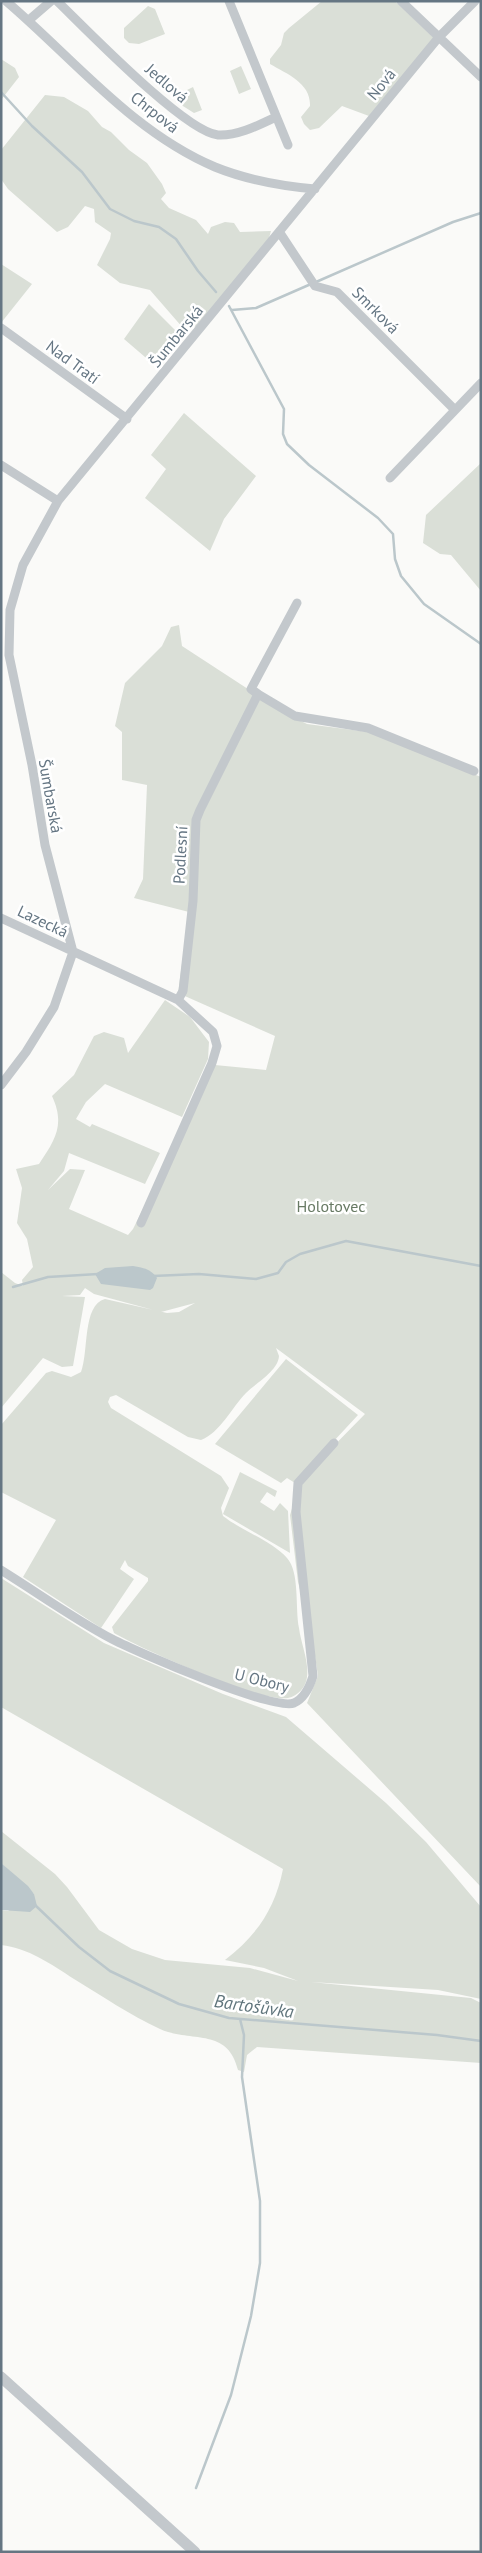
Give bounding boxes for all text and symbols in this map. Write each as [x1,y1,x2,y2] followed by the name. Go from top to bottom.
[141,58,192,107] street label: Jedlová
[362,64,400,104] street label: Nová
[127,87,183,137] street label: Chrpová
[348,282,404,338] street label: Smrková
[145,301,207,371] street label: Šumbarská
[42,336,104,388] street label: Nad Tratí
[35,758,67,834] street label: Šumbarská
[168,825,192,885] street label: Podlesní
[15,901,71,941] street label: Lazecká
[297,1196,365,1216] park label: Holotovec
[233,1664,292,1697] street label: U Obory
[213,1989,295,2023] water label: Bartošůvka

